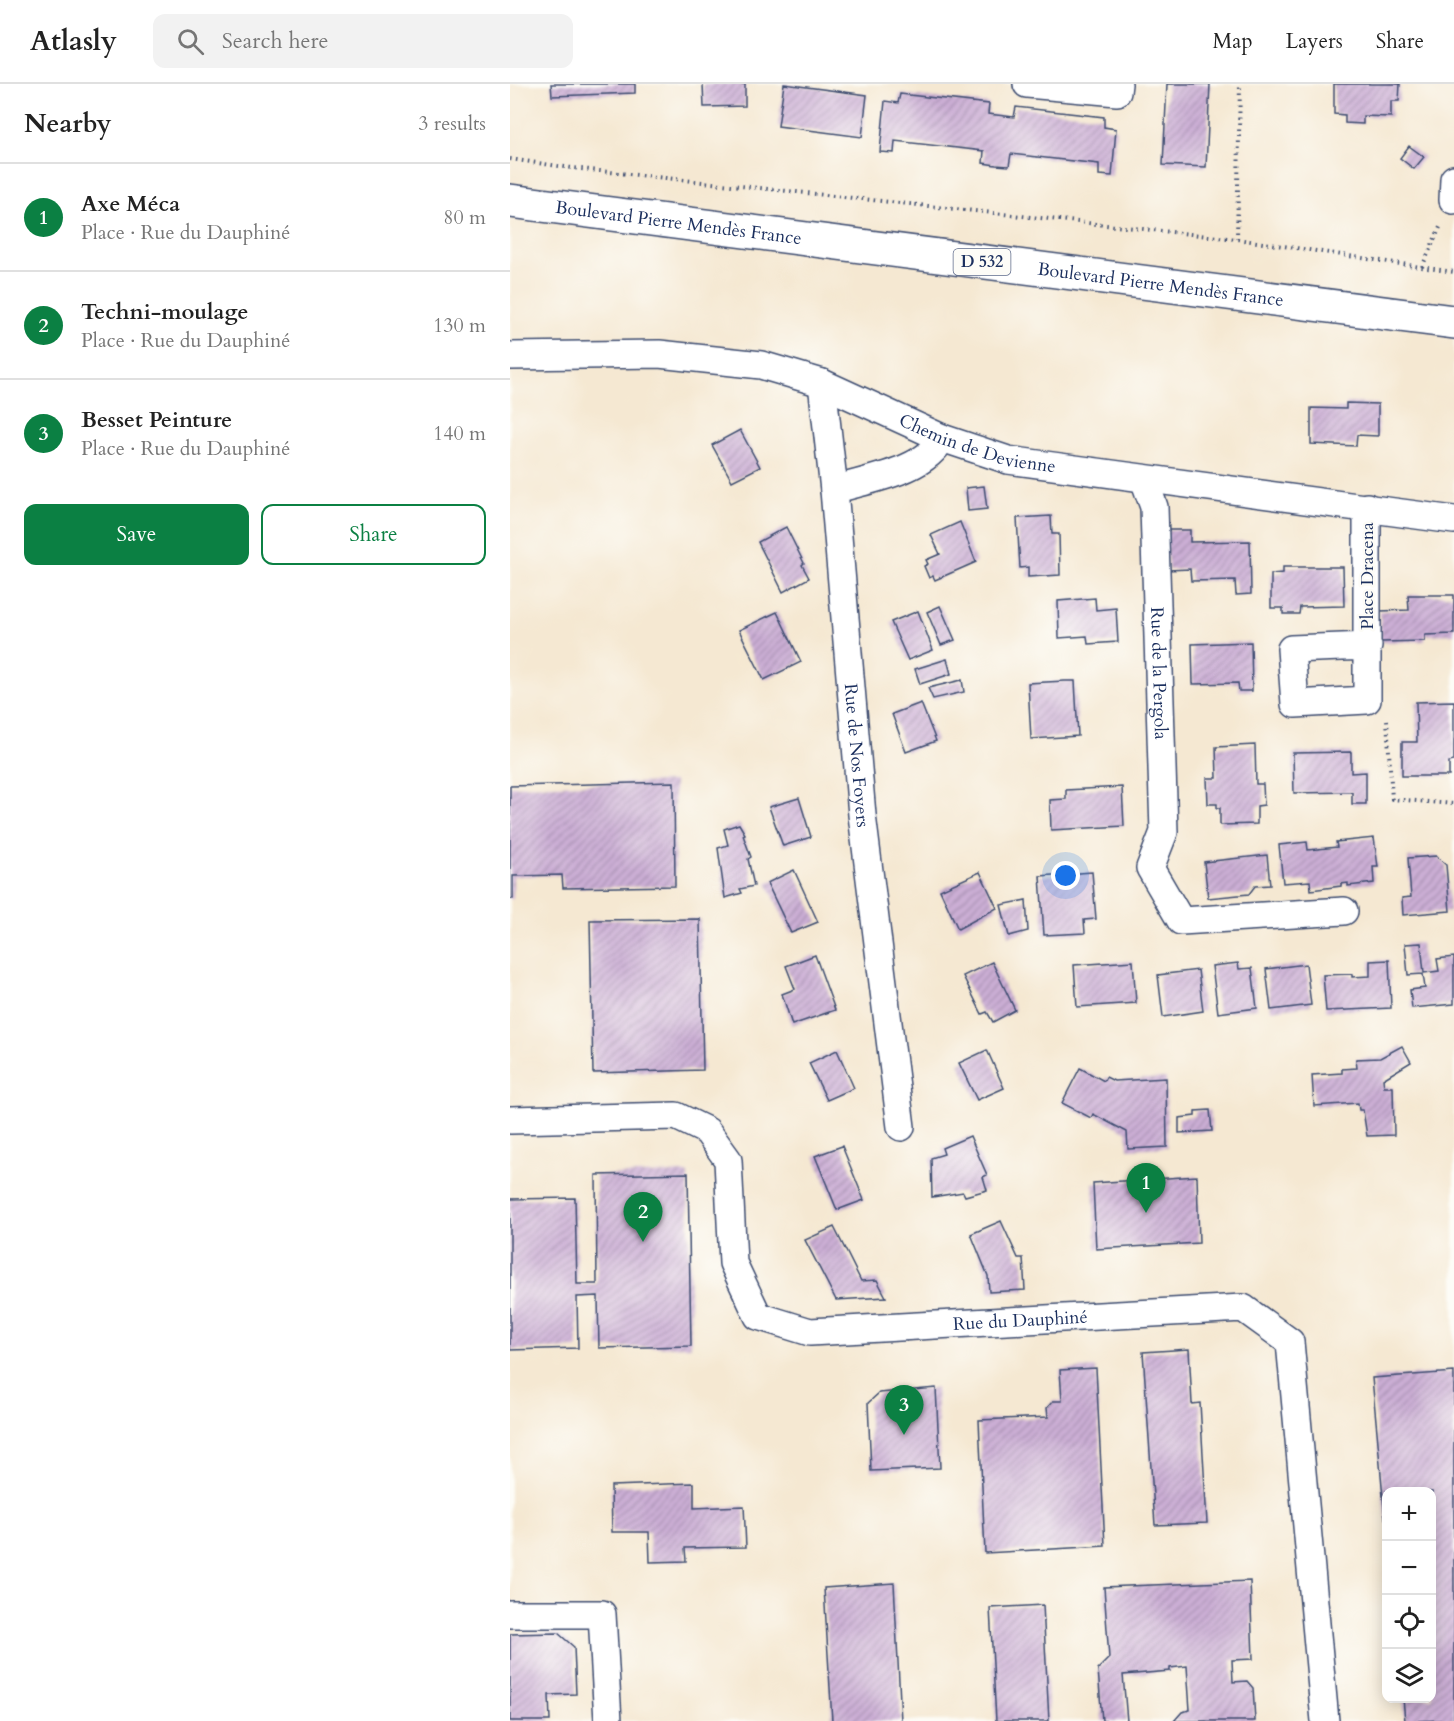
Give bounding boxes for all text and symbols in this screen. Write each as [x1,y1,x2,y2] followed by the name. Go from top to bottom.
[153,14,573,68] search box
[30,22,117,60] text: Atlasly
[174,25,207,58] icon: search
[222,26,328,56] text: Search here
[1213,27,1253,56] text: Map
[1286,27,1343,56] text: Layers
[1376,27,1424,56] text: Share
[24,106,112,141] text: Nearby
[418,110,486,137] text: 3 results
[81,189,180,219] text: Axe Méca
[554,194,803,251] street label: Boulevard Pierre Mendès France
[38,204,49,231] text: 1
[443,204,486,231] text: 80 m
[81,219,290,246] text: Place · Rue du Dauphiné
[954,249,1010,275] road number: D 532
[1036,256,1285,313] street label: Boulevard Pierre Mendès France
[81,297,249,327] text: Techni-moulage
[38,312,49,339] text: 2
[433,312,486,339] text: 130 m
[81,327,290,354] text: Place · Rue du Dauphiné
[81,405,232,435] text: Besset Peinture
[895,407,1057,479] street label: Chemin de Devienne
[38,420,49,447] text: 3
[433,420,486,447] text: 140 m
[81,435,290,462] text: Place · Rue du Dauphiné
[24,504,249,565] button: Save
[261,504,486,565] button: Share
[1355,522,1380,630] street label: Place Dracena
[1145,606,1174,740] street label: Rue de la Pergola
[838,682,876,829] street label: Rue de Nos Foyers
[1051,861,1080,890] your location
[1126,1164,1166,1213] pin: 1
[624,1192,662,1242] pin: 2
[952,1304,1088,1337] street label: Rue du Dauphiné
[884,1386,924,1435] pin: 3
[1382,1487,1436,1703] map controls
[1382,1487,1436,1541] button: +
[1382,1541,1436,1595] button: −
[1382,1595,1436,1649] button: locate
[1382,1649,1436,1703] button: layers

